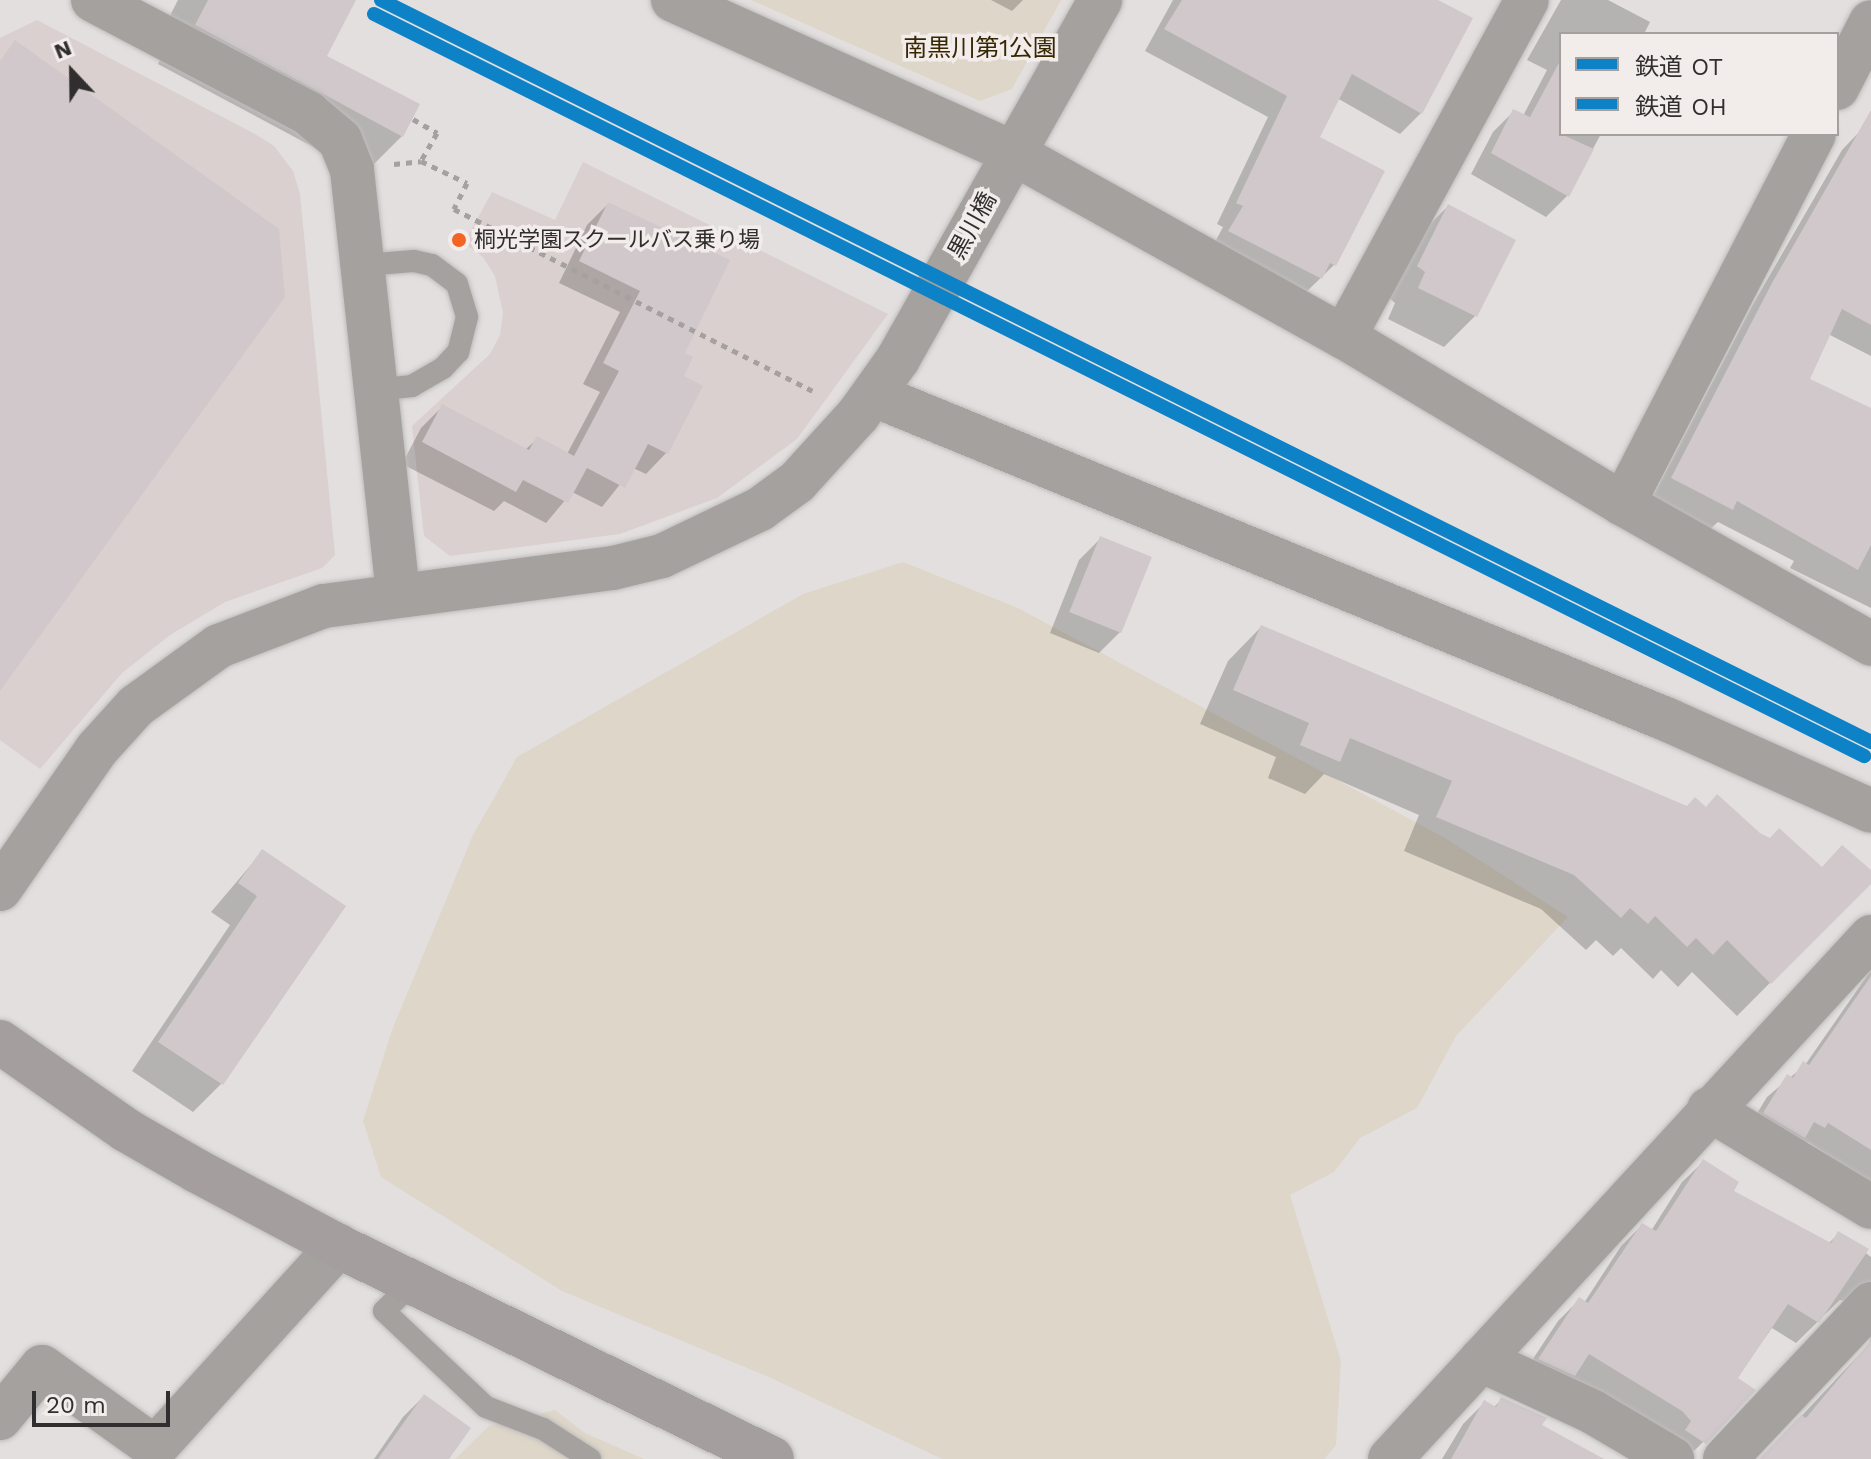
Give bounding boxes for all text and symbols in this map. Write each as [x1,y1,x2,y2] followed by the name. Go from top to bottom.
[32,32,112,112] north arrow
[1559,32,1839,136] legend
[51,35,75,64] text: N
[903,35,1057,63] park label: 南黒川第1公園
[1635,53,1723,81] text: 鉄道 OT
[1635,93,1727,121] text: 鉄道 OH
[943,188,1003,264] street label: 黒川橋
[474,227,760,253] place label: 桐光学園スクールバス乗り場
[451,232,467,248] marker: 桐光学園スクールバス乗り場
[36,1375,174,1425] scale bar
[46,1391,106,1419] text: 20 m

